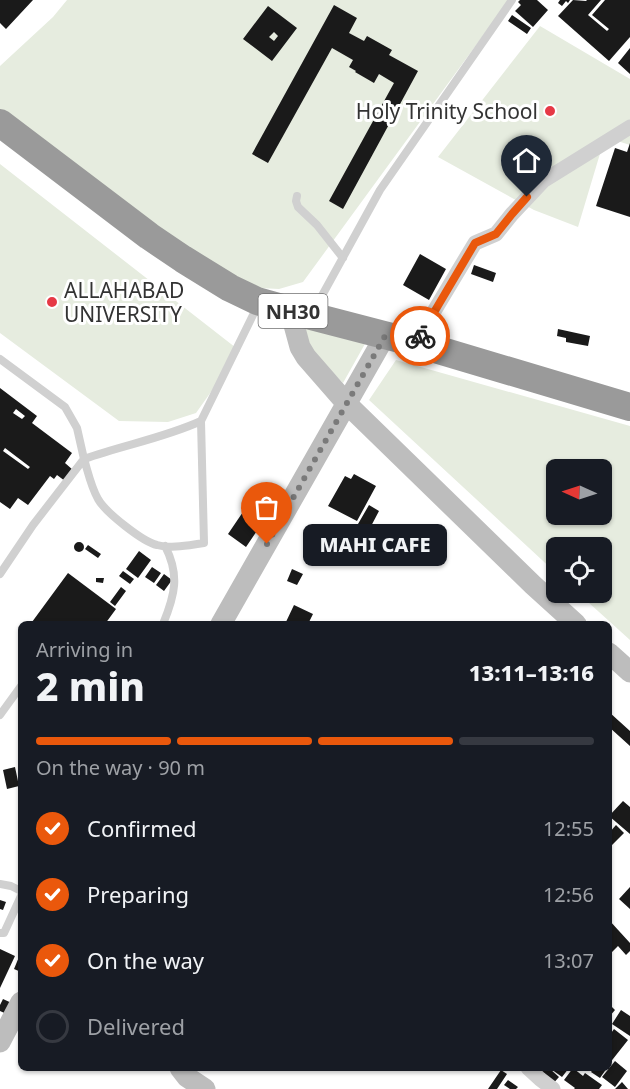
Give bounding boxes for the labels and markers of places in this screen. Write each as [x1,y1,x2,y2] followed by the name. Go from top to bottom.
[356,97,538,125] place label: Holy Trinity School
[543,104,557,118] marker: Holy Trinity School
[501,135,552,197] pin
[64,276,184,328] place label: ALLAHABAD UNIVERSITY
[45,295,59,309] marker: ALLAHABAD UNIVERSITY
[241,482,292,544] pin
[303,523,447,565] callout: MAHI CAFE

